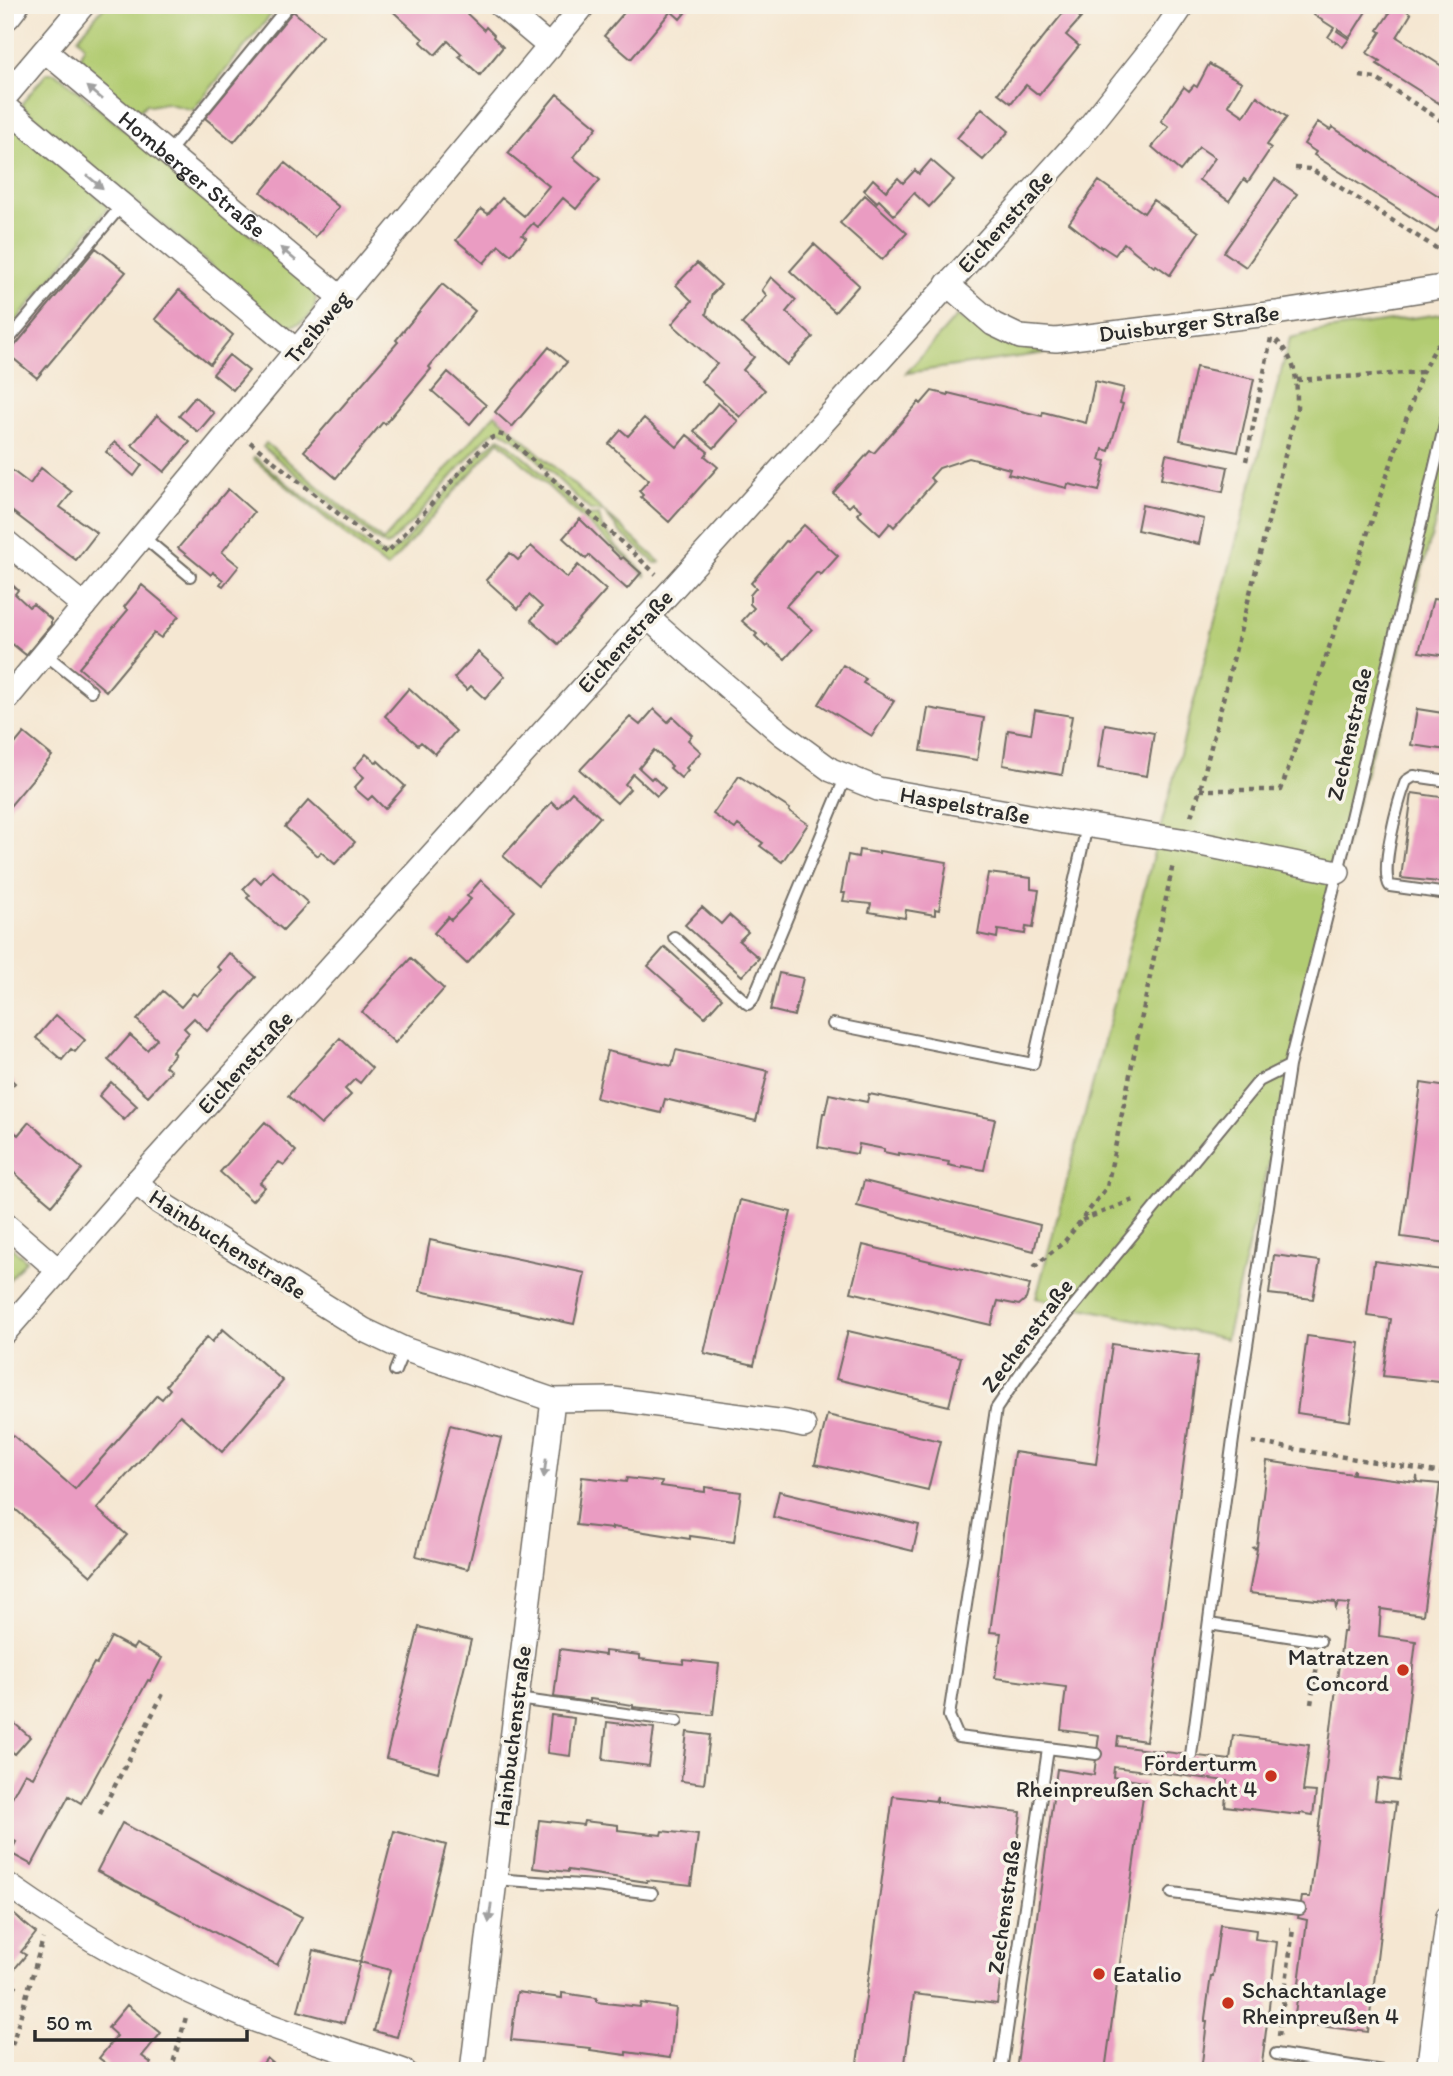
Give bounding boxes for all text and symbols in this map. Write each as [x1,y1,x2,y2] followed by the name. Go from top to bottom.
[86,86,103,101] one-way arrow
[113,104,272,244] street label: Homberger Straße
[951,163,1059,279] street label: Eichenstraße
[87,174,104,189] one-way arrow
[280,247,297,262] one-way arrow
[278,284,356,370] street label: Treibweg
[1097,298,1281,348] street label: Duisburger Straße
[571,583,679,699] street label: Eichenstraße
[1320,665,1378,803] street label: Zechenstraße
[898,780,1032,830] street label: Haspelstraße
[191,1004,299,1120] street label: Eichenstraße
[144,1183,312,1305] street label: Hainbuchenstraße
[975,1272,1079,1398] street label: Zechenstraße
[539,1457,550,1479] one-way arrow
[1288,1643,1389,1697] place label: Matratzen Concord
[487,1644,537,1828] street label: Hainbuchenstraße
[1395,1662,1411,1678] marker: Matratzen Concord
[1016,1749,1257,1803] place label: Förderturm Rheinpreußen Schacht 4
[1263,1768,1279,1784] marker: Förderturm Rheinpreußen Schacht 4
[981,1838,1027,1976] street label: Zechenstraße
[485,1902,496,1924] one-way arrow
[1113,1960,1182,1988] place label: Eatalio
[1091,1966,1107,1982] marker: Eatalio
[1242,1976,1399,2030] place label: Schachtanlage Rheinpreußen 4
[1220,1995,1236,2011] marker: Schachtanlage Rheinpreußen 4
[35,1999,247,2043] scale bar
[46,2010,93,2035] text: 50 m

